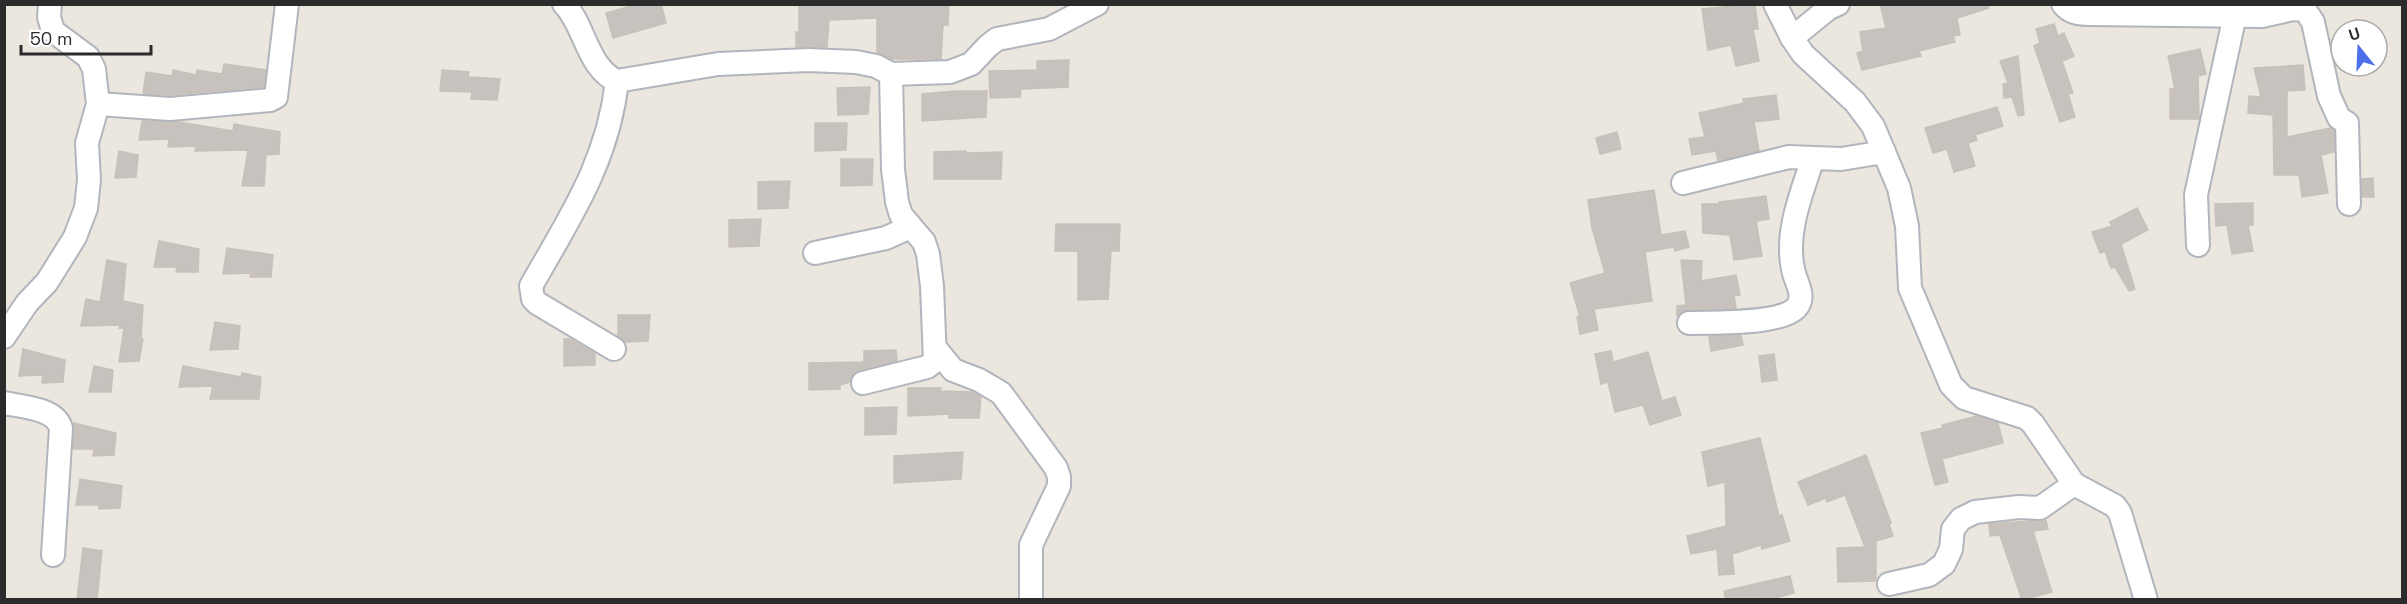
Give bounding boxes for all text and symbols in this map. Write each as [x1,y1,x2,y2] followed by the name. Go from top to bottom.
[21,18,152,56] scale bar
[2329,18,2389,78] north arrow
[2346,23,2363,46] text: U
[30,27,72,50] text: 50 m

